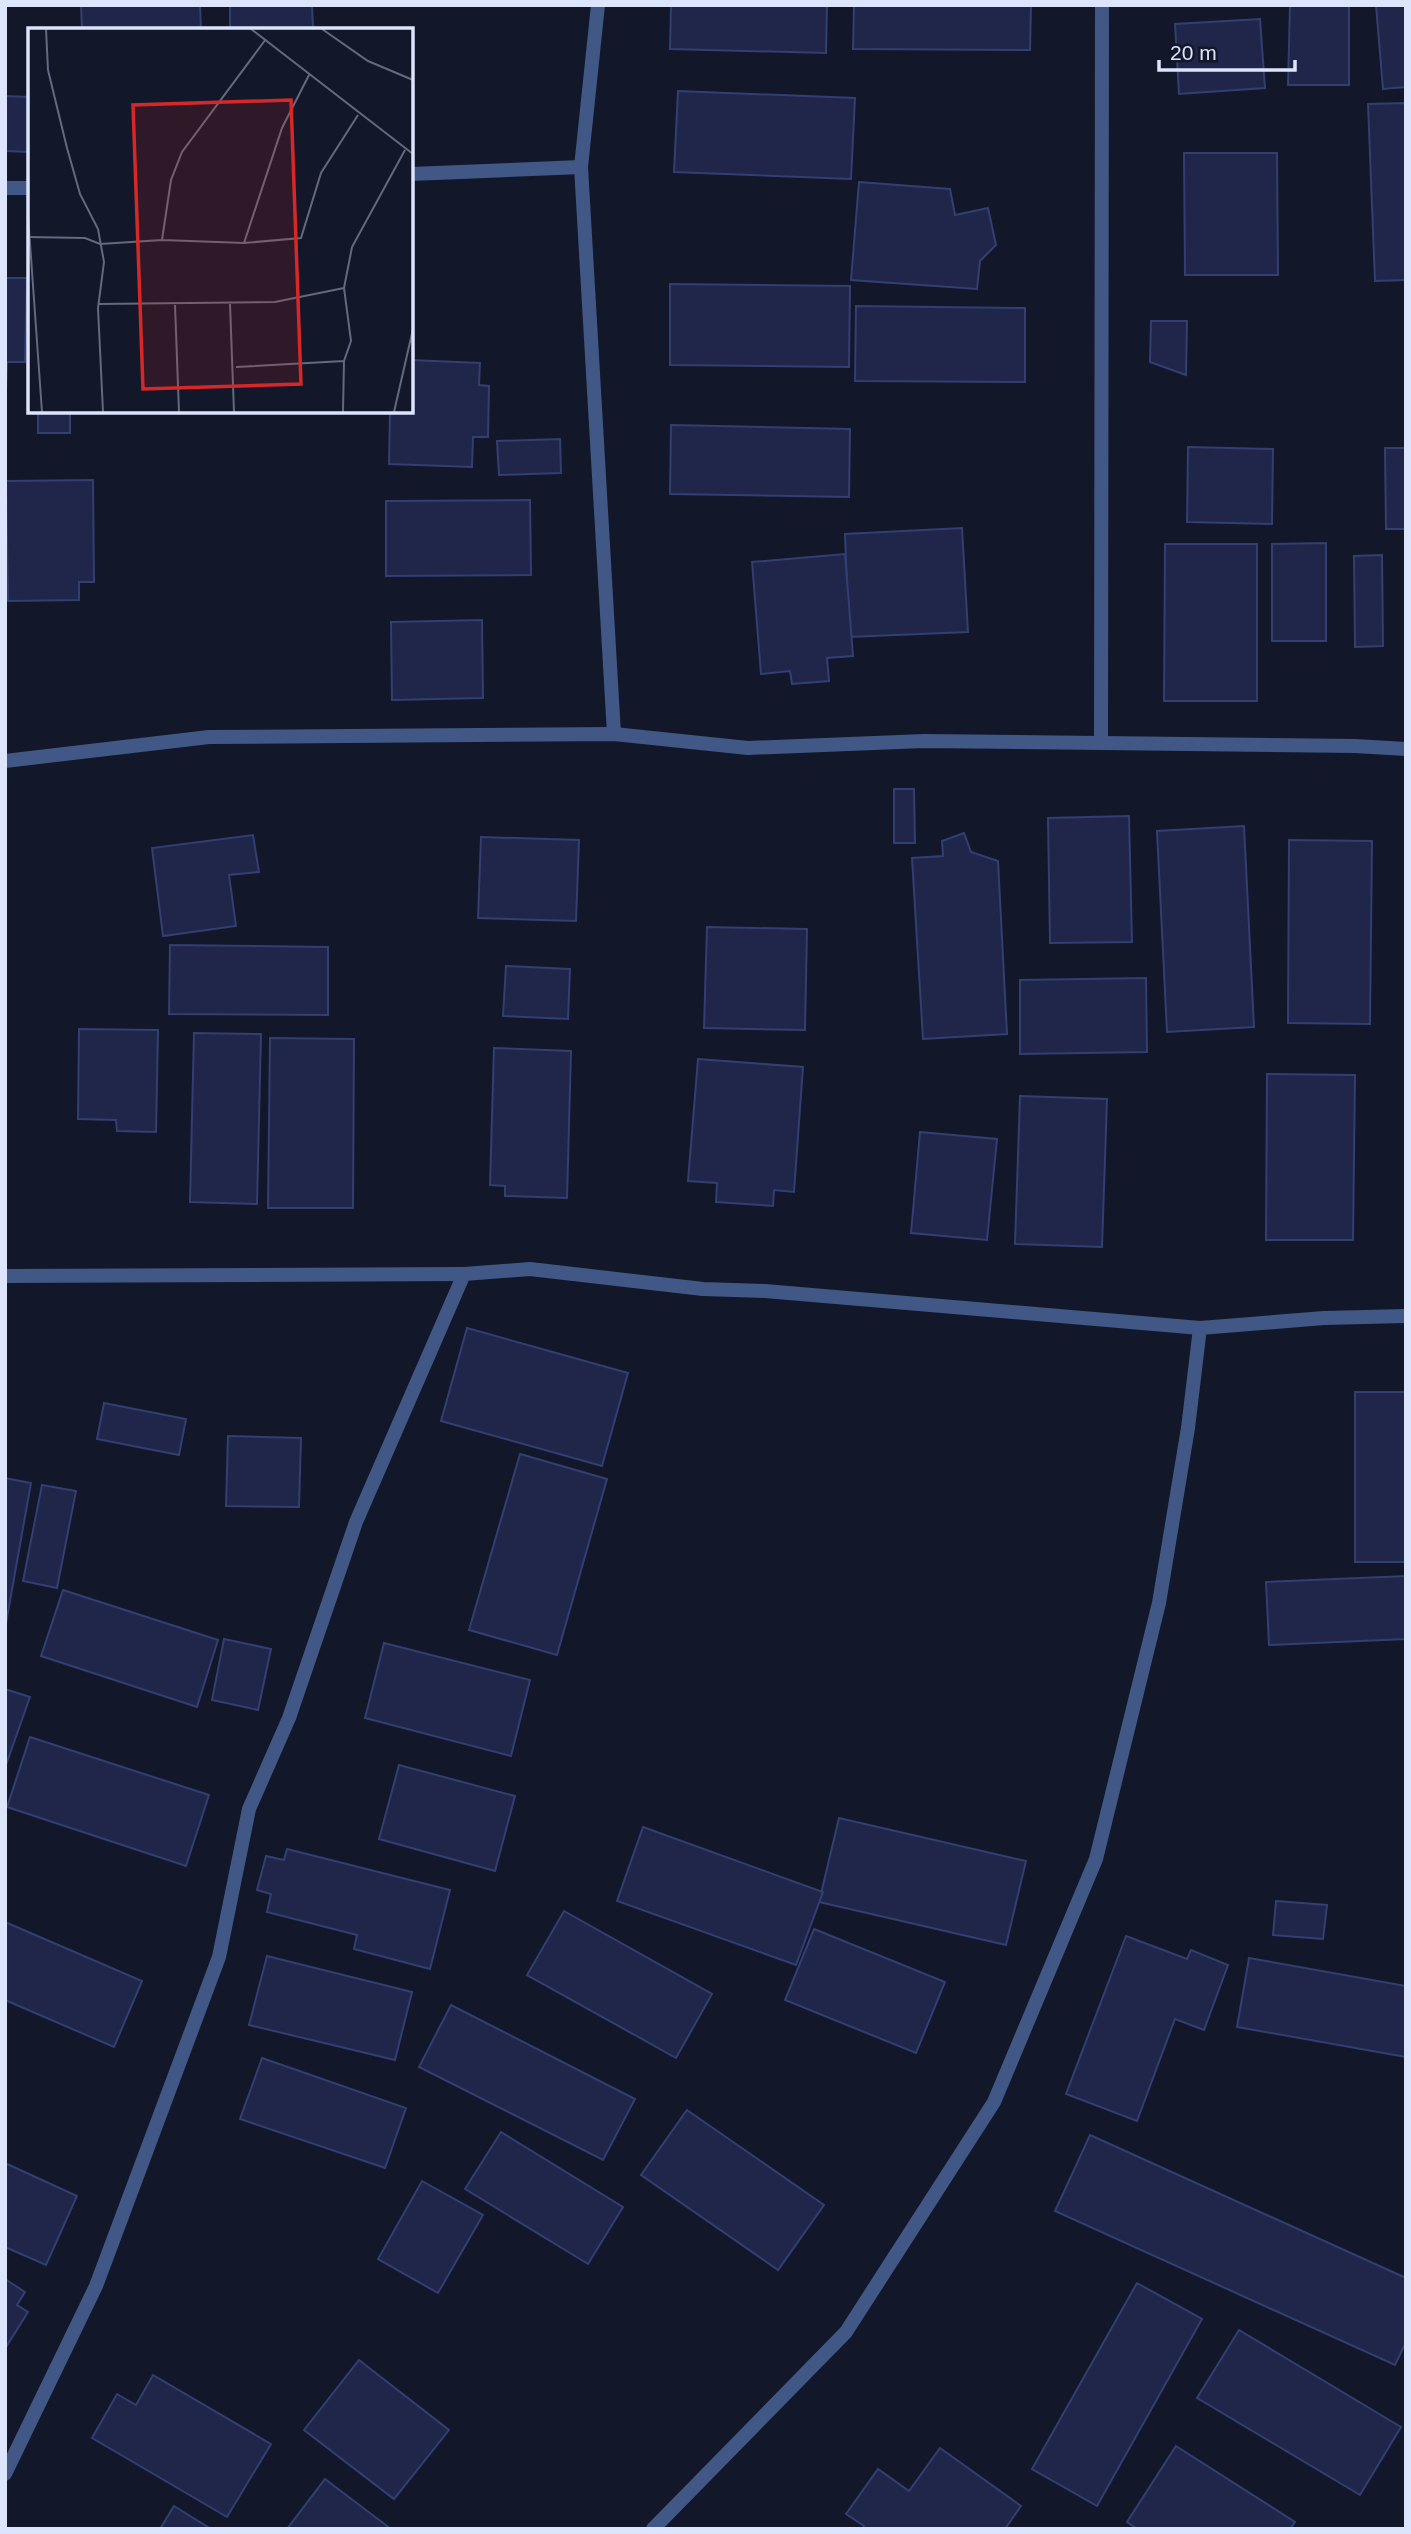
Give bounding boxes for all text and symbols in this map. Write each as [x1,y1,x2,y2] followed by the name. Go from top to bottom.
[28,28,413,413] inset map
[1159,28,1296,72] scale bar
[1170,41,1217,64] text: 20 m

